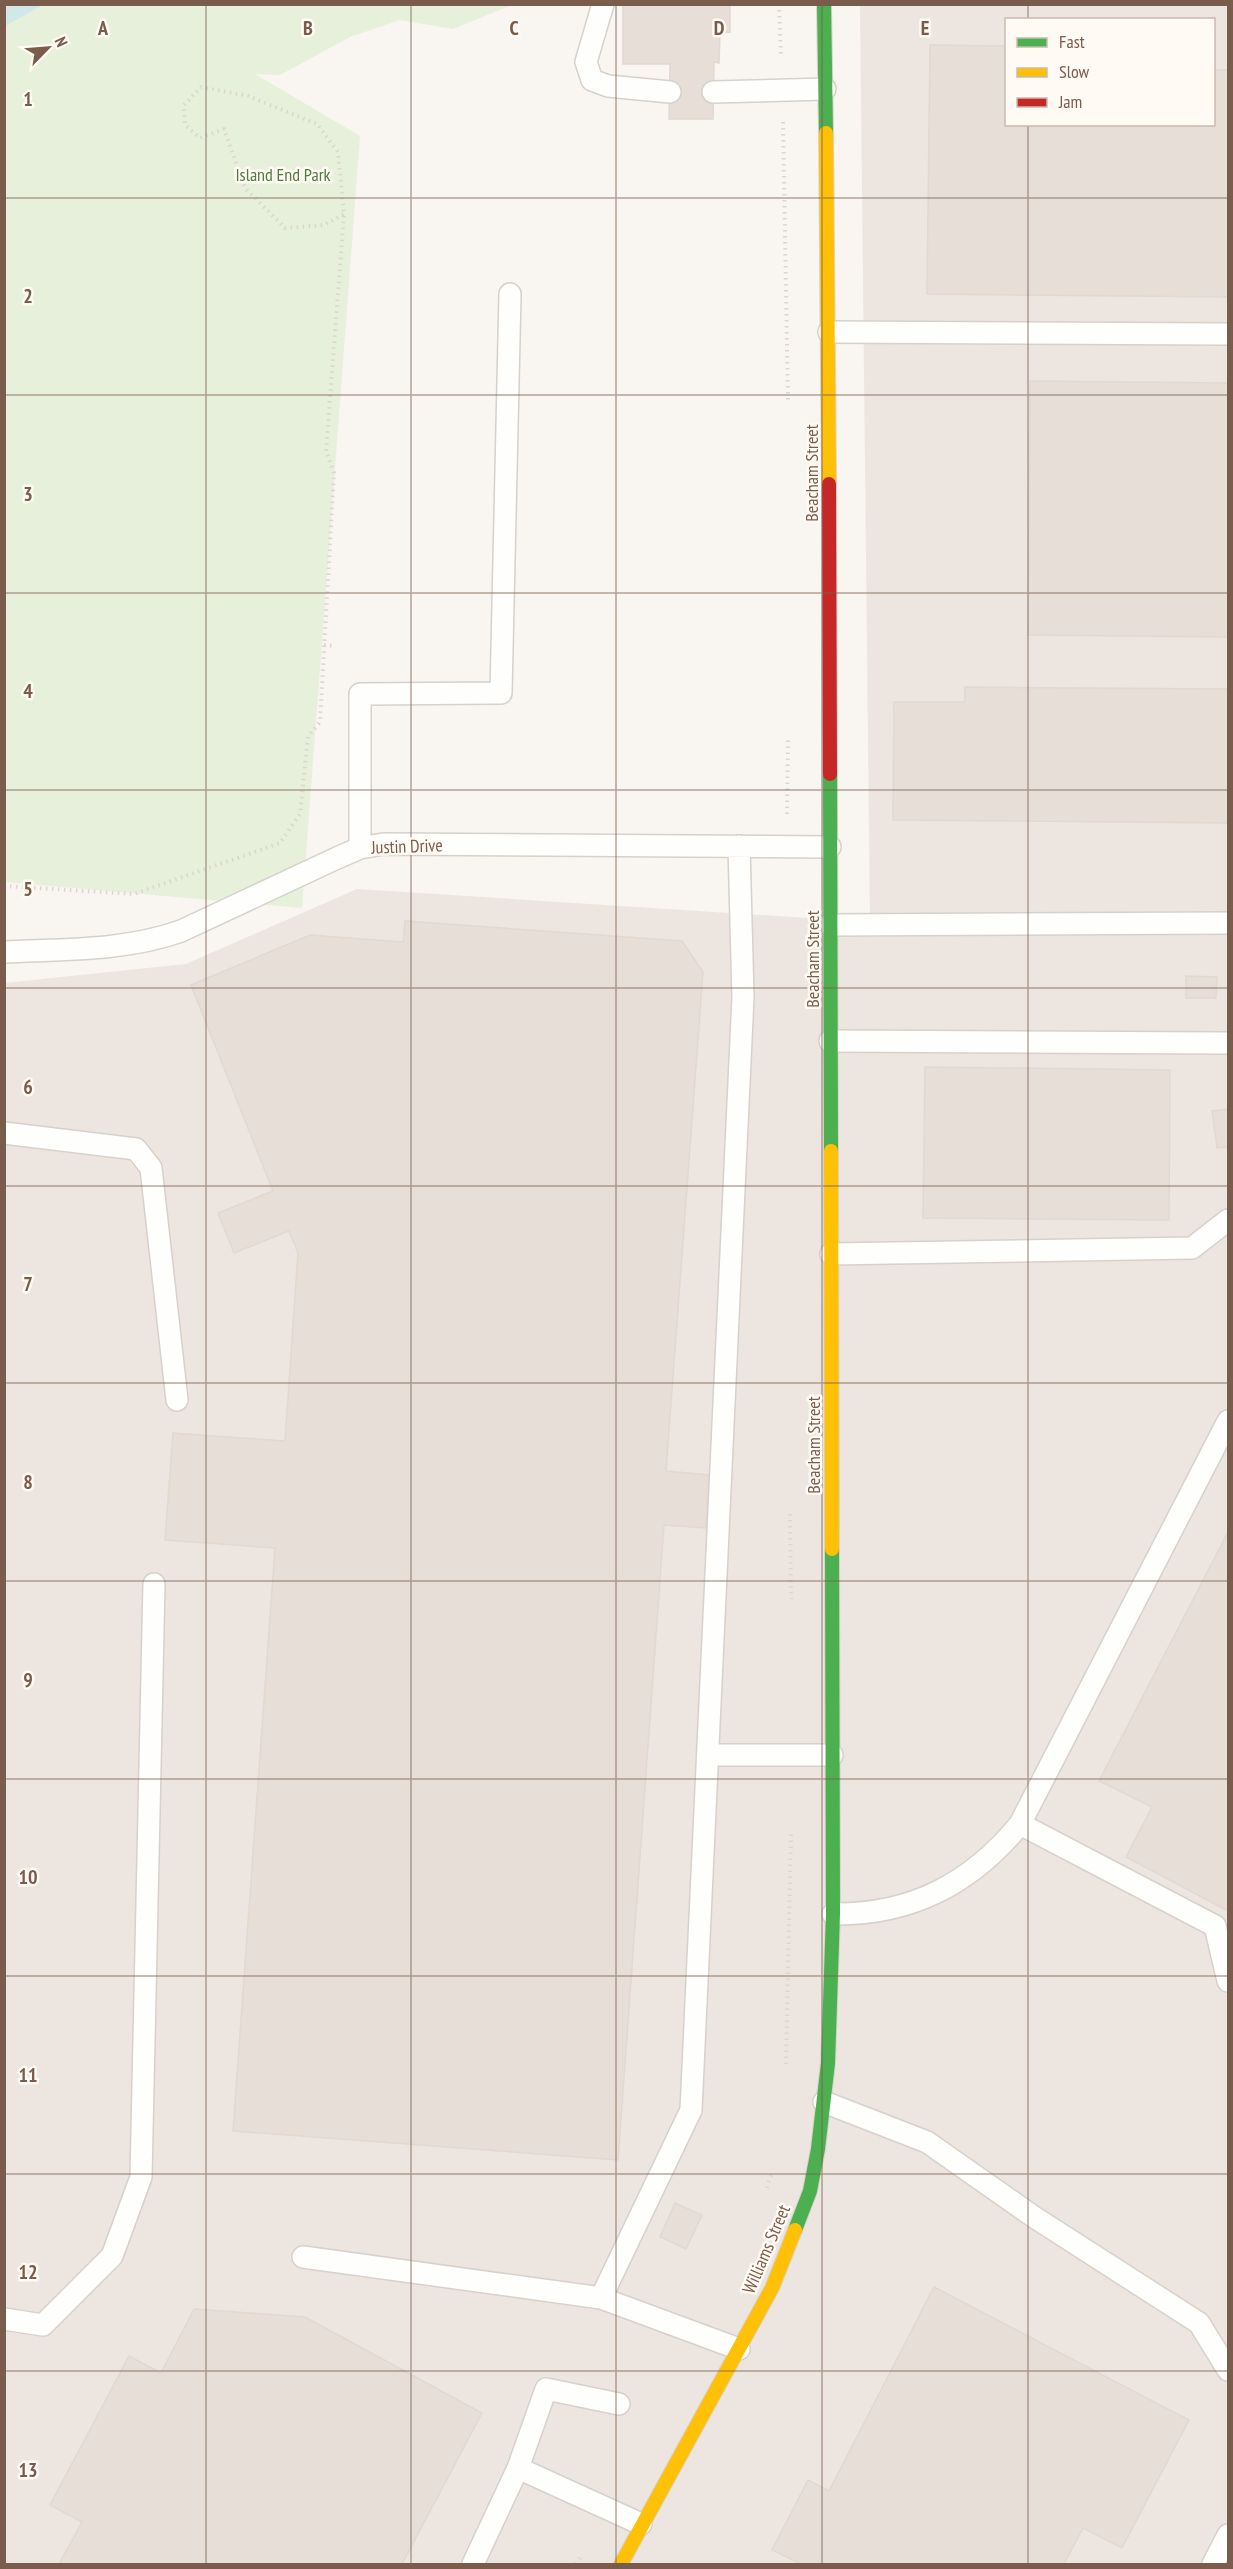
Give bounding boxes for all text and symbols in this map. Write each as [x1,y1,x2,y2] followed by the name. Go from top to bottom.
[97,15,109,41] text: A
[303,15,313,41] text: B
[509,15,519,41] text: C
[714,15,725,41] text: D
[921,15,929,41] text: E
[18,18,78,78] north arrow
[1005,18,1215,126] legend
[1059,30,1085,53] text: Fast
[51,34,72,50] text: N
[1059,60,1090,83] text: Slow
[23,86,33,112] text: 1
[1058,90,1082,113] text: Jam
[235,163,331,186] park label: Island End Park
[23,283,33,309] text: 2
[800,424,823,522] street label: Beacham Street
[23,481,33,507] text: 3
[23,678,33,704] text: 4
[370,833,443,859] street label: Justin Drive
[23,876,33,902] text: 5
[801,910,824,1008] street label: Beacham Street
[23,1074,33,1100] text: 6
[23,1271,33,1297] text: 7
[802,1396,825,1494] street label: Beacham Street
[23,1469,33,1495] text: 8
[23,1667,33,1693] text: 9
[18,1864,38,1890] text: 10
[18,2062,38,2088] text: 11
[737,2201,795,2297] street label: Williams Street
[18,2259,38,2285] text: 12
[18,2457,38,2483] text: 13

